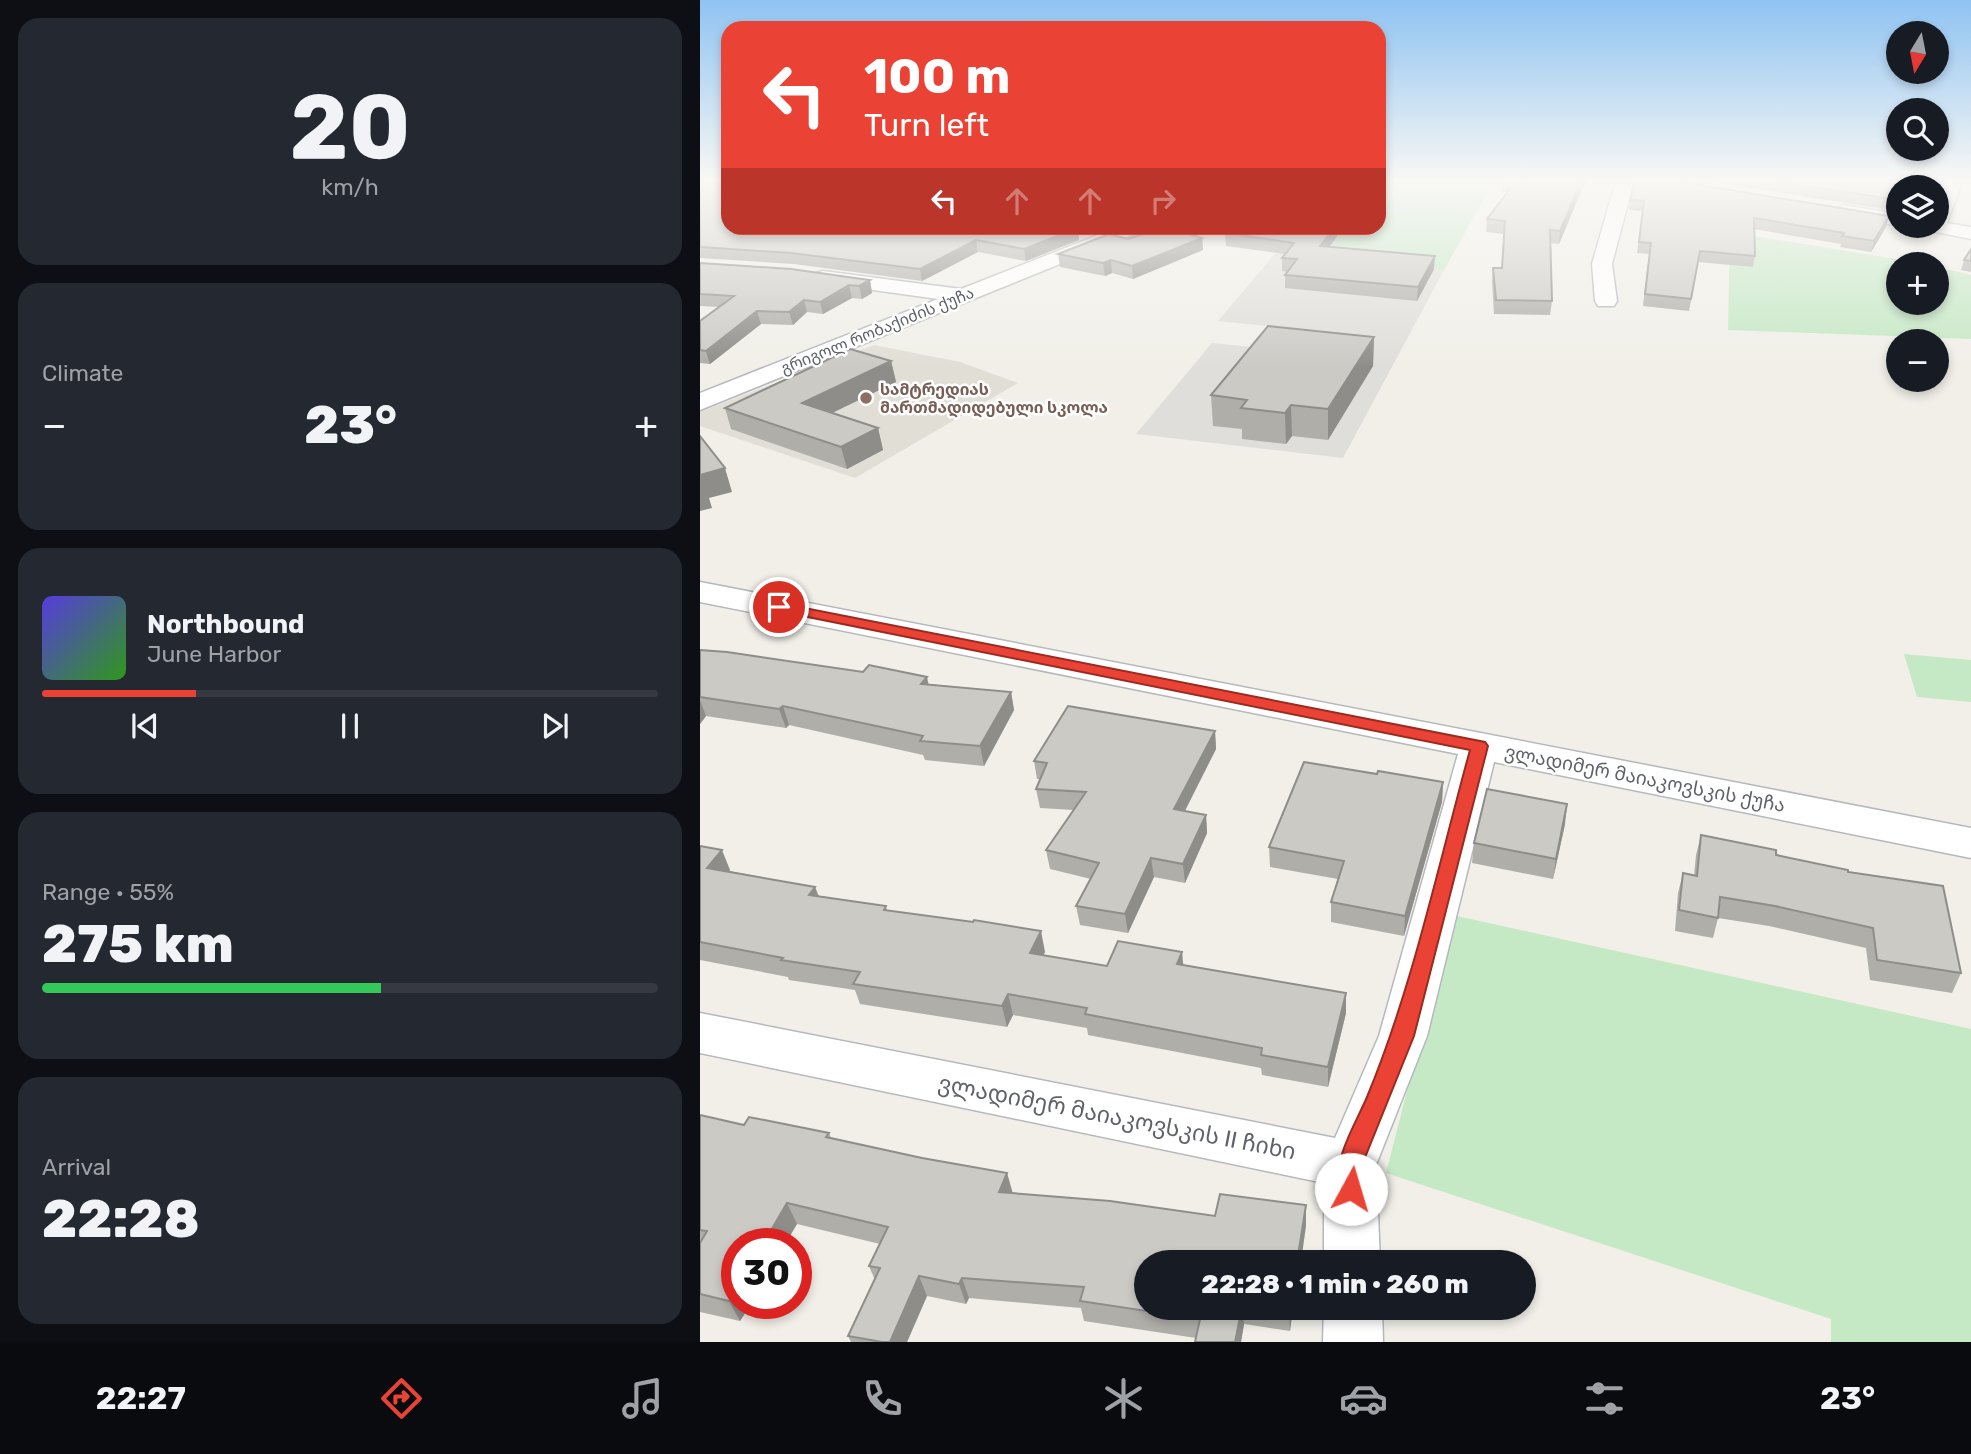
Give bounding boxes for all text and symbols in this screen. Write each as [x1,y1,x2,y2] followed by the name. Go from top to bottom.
[1886,21,1950,84] north arrow
[1886,21,1949,392] map controls
[864,47,1010,105] text: 100 m
[749,49,840,140] icon: left
[289,73,411,181] text: 20
[1886,98,1949,161] button: search
[864,106,989,144] text: Turn left
[321,173,379,201] text: km/h
[1886,175,1949,238] button: layers
[925,182,963,220] icon: left
[998,182,1036,220] icon: ahead
[1071,182,1109,220] icon: ahead
[1144,182,1182,220] icon: right
[1886,252,1949,315] button: +
[778,283,977,379] street label: გრიგოლ რობაქიძის ქუჩა
[1886,329,1949,392] button: −
[42,359,123,387] text: Climate
[880,380,1108,418] place label: სამტრედიას მართმადიდებული სკოლა
[858,390,874,406] marker: სამტრედიას მართმადიდებული სკოლა
[304,394,397,456] text: 23°
[42,402,67,448] text: −
[634,402,658,448] text: +
[749,577,809,637] pin
[760,588,798,626] icon: arrive
[147,609,305,640] text: Northbound
[147,640,281,668] text: June Harbor
[126,707,164,745] icon: previous
[331,707,369,745] icon: pause
[536,707,574,745] icon: next
[1503,740,1787,818] street label: ვლადიმერ მაიაკოვსკის ქუჩა
[42,878,174,906] text: Range · 55%
[42,913,234,975] text: 275 km
[936,1069,1298,1165] street label: ვლადიმერ მაიაკოვსკის II ჩიხი
[1314,1152,1388,1226] position arrow
[42,1153,111,1181] text: Arrival
[42,1188,200,1250] text: 22:28
[721,1228,812,1319] speed limit sign: 30
[1201,1269,1469,1300] text: 22:28 · 1 min · 260 m
[377,1374,426,1423] icon: directions
[618,1374,667,1423] icon: music
[858,1374,907,1423] icon: phone
[1099,1374,1148,1423] icon: climate
[1339,1374,1388,1423] icon: car
[1580,1374,1629,1423] icon: filters
[96,1379,186,1417] text: 22:27
[1820,1379,1875,1417] text: 23°

